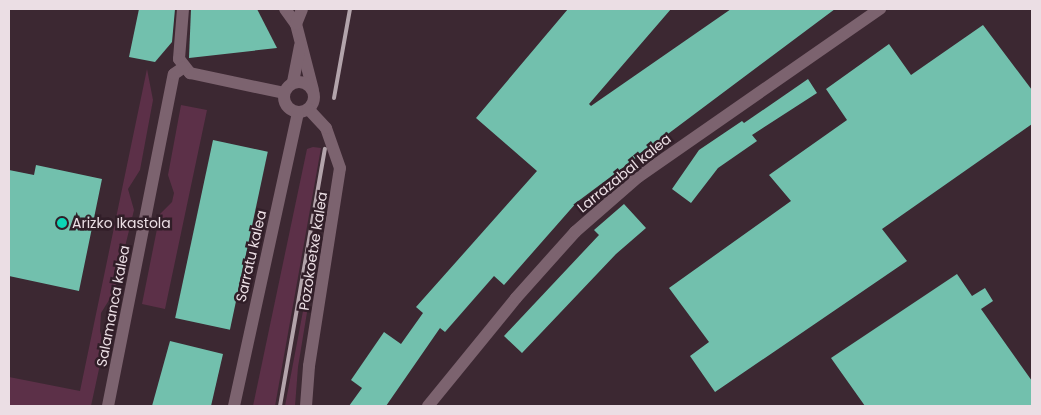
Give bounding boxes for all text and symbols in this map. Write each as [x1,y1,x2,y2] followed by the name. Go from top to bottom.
[574,130,674,216] street label: Larrazabal kalea
[295,191,331,311] street label: Pozokoetxe kalea
[232,208,270,304] street label: Sarratu kalea
[72,215,171,231] place label: Arizko Ikastola
[56,217,68,229] marker: Arizko Ikastola
[93,244,133,368] street label: Salamanca kalea

